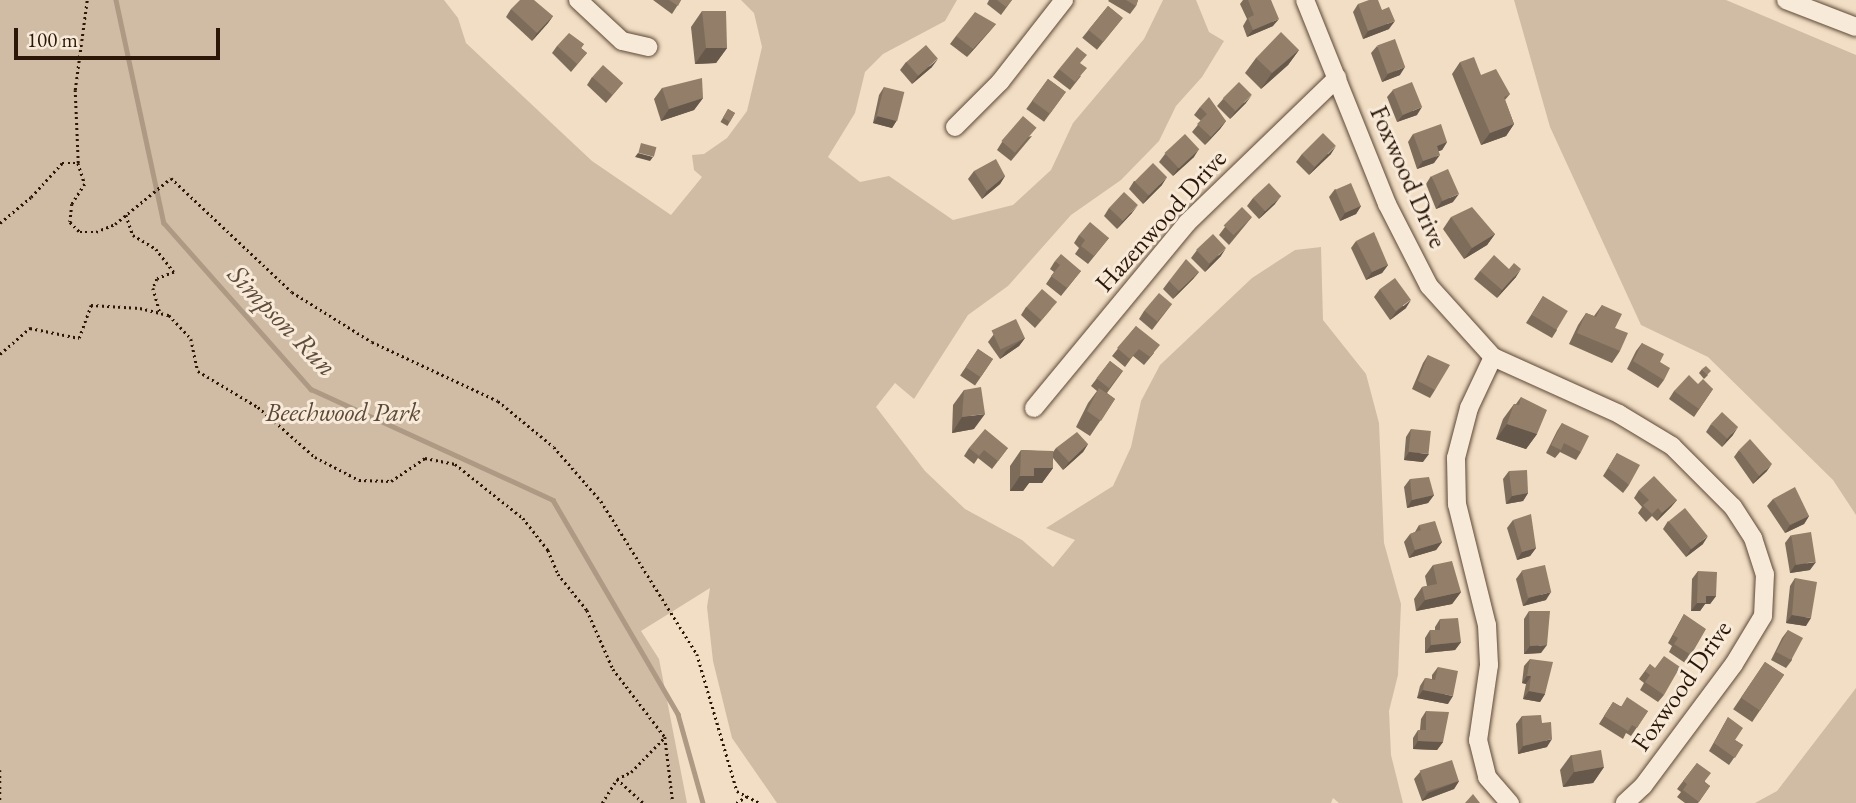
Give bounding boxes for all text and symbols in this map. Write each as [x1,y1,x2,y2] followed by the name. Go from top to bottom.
[18,14,224,58] scale bar
[27,26,78,53] text: 100 m
[1363,101,1453,253] street label: Foxwood Drive
[1089,143,1233,299] street label: Hazenwood Drive
[222,257,344,383] water label: Simpson Run
[266,397,420,429] park label: Beechwood Park
[1625,615,1739,757] street label: Foxwood Drive

